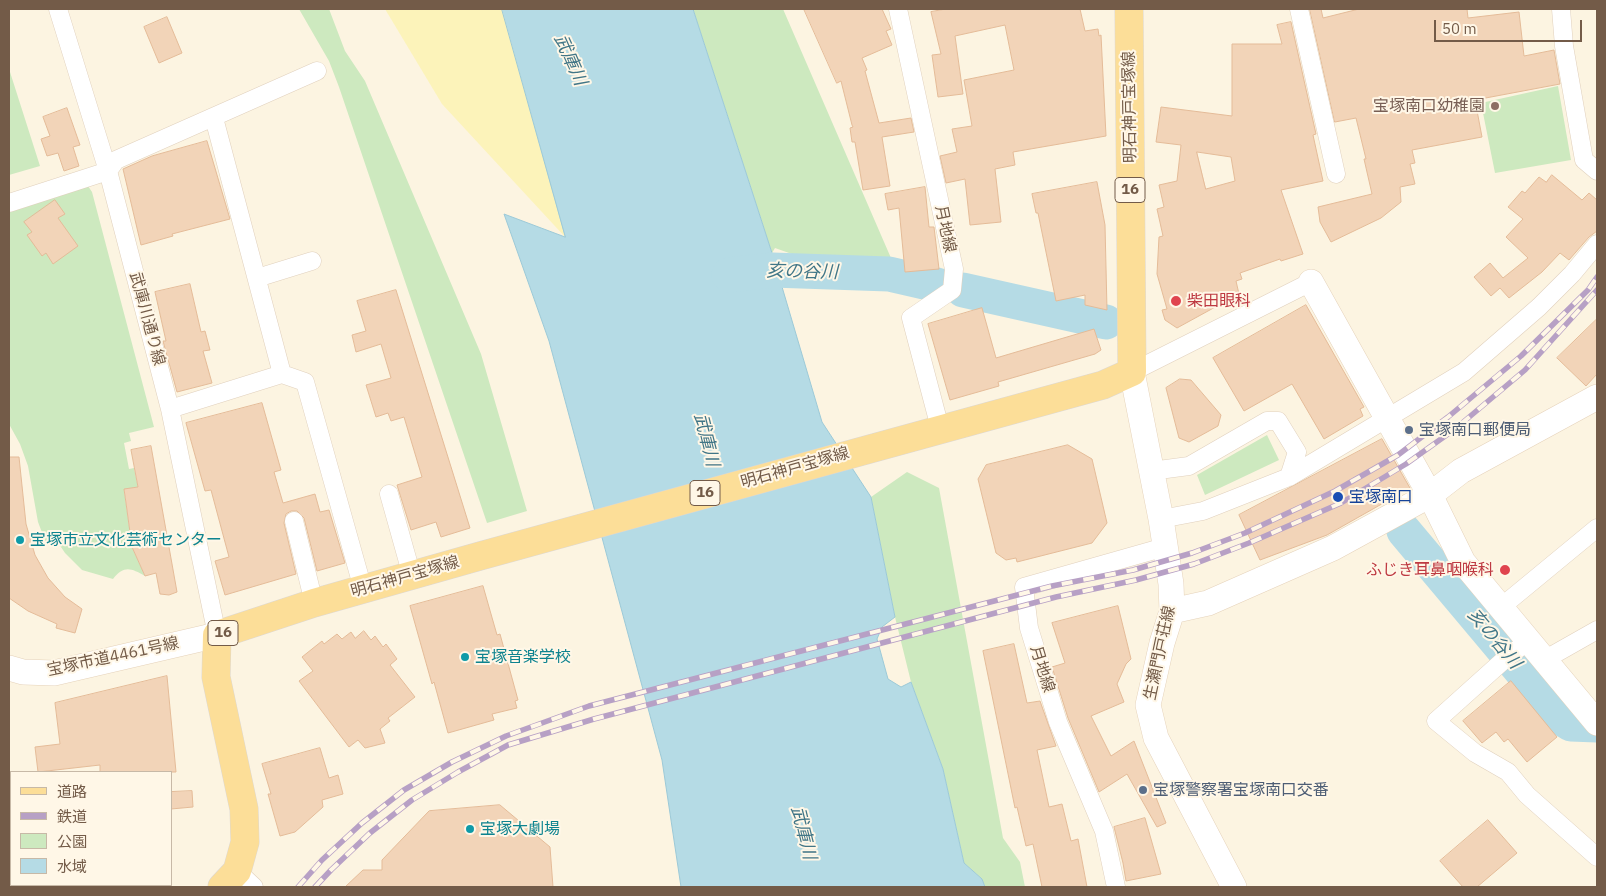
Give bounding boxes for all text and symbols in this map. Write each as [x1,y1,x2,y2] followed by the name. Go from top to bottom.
[1436,10,1584,42] scale bar
[1442,19,1477,38] text: 50 m
[549,31,591,89] water label: 武庫川
[1119,51,1141,163] street label: 明石神戸宝塚線
[1373,96,1485,116] place label: 宝塚南口幼稚園
[1489,100,1501,112] marker: 宝塚南口幼稚園
[1115,178,1145,202] road number: 16
[931,204,959,254] street label: 月地線
[766,261,838,283] water label: 亥の谷川
[125,270,169,368] street label: 武庫川通り線
[1187,291,1251,311] place label: 柴田眼科
[1169,294,1183,308] marker: 柴田眼科
[689,411,723,469] water label: 武庫川
[1419,420,1531,440] place label: 宝塚南口郵便局
[1403,424,1415,436] marker: 宝塚南口郵便局
[739,443,851,493] street label: 明石神戸宝塚線
[690,480,720,506] road number: 16
[1349,487,1413,507] place label: 宝塚南口
[1331,490,1345,504] marker: 宝塚南口
[30,530,222,550] place label: 宝塚市立文化芸術センター
[14,534,26,546] marker: 宝塚市立文化芸術センター
[349,552,461,602] street label: 明石神戸宝塚線
[1366,560,1494,580] place label: ふじき耳鼻咽喉科
[1498,563,1512,577] marker: ふじき耳鼻咽喉科
[1141,604,1179,702] street label: 生瀬門戸荘線
[1463,604,1525,674] water label: 亥の谷川
[208,620,238,646] road number: 16
[45,634,181,680] street label: 宝塚市道4461号線
[1026,643,1058,695] street label: 月地線
[475,647,571,667] place label: 宝塚音楽学校
[459,651,471,663] marker: 宝塚音楽学校
[10,771,172,886] legend
[1153,780,1329,800] place label: 宝塚警察署宝塚南口交番
[57,782,87,801] text: 道路
[1137,784,1149,796] marker: 宝塚警察署宝塚南口交番
[786,804,820,862] water label: 武庫川
[57,807,87,826] text: 鉄道
[480,819,560,839] place label: 宝塚大劇場
[464,823,476,835] marker: 宝塚大劇場
[57,832,87,851] text: 公園
[57,857,87,876] text: 水域

